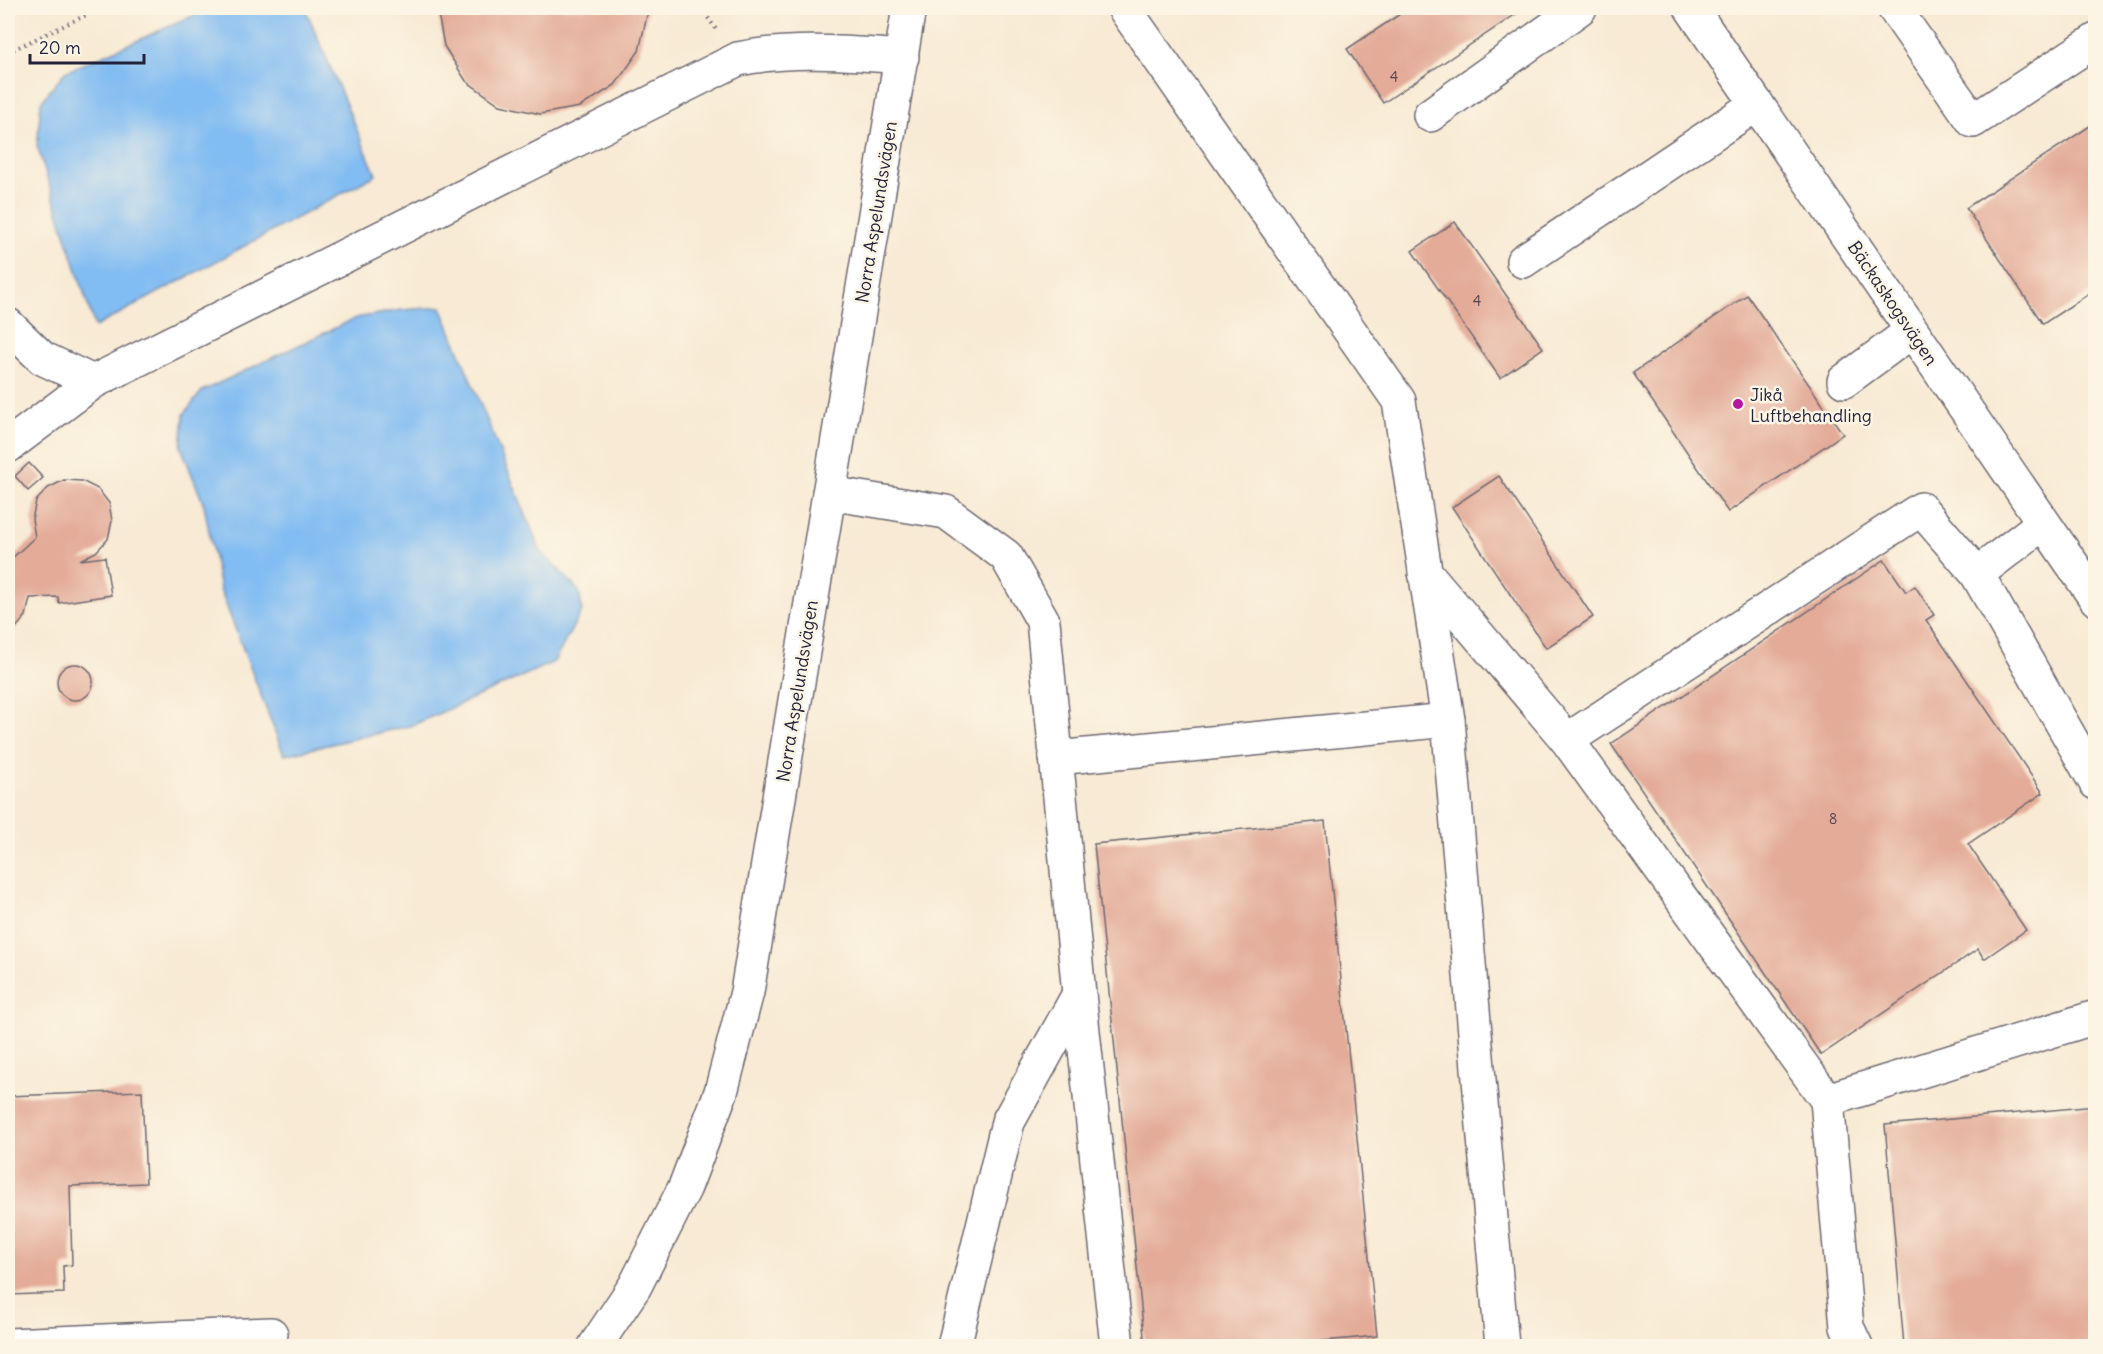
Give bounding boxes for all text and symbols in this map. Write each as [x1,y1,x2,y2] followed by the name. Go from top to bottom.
[30,27,144,65] scale bar
[39,36,81,59] text: 20 m
[1390,67,1399,86] house number: 4
[850,119,902,305] street label: Norra Aspelundsvägen
[1843,236,1943,370] street label: Bäckaskogsvägen
[1473,291,1482,310] house number: 4
[1750,383,1872,427] place label: Jikå Luftbehandling
[1731,397,1745,411] marker: Jikå Luftbehandling
[771,598,823,784] street label: Norra Aspelundsvägen
[1829,809,1837,828] house number: 8

